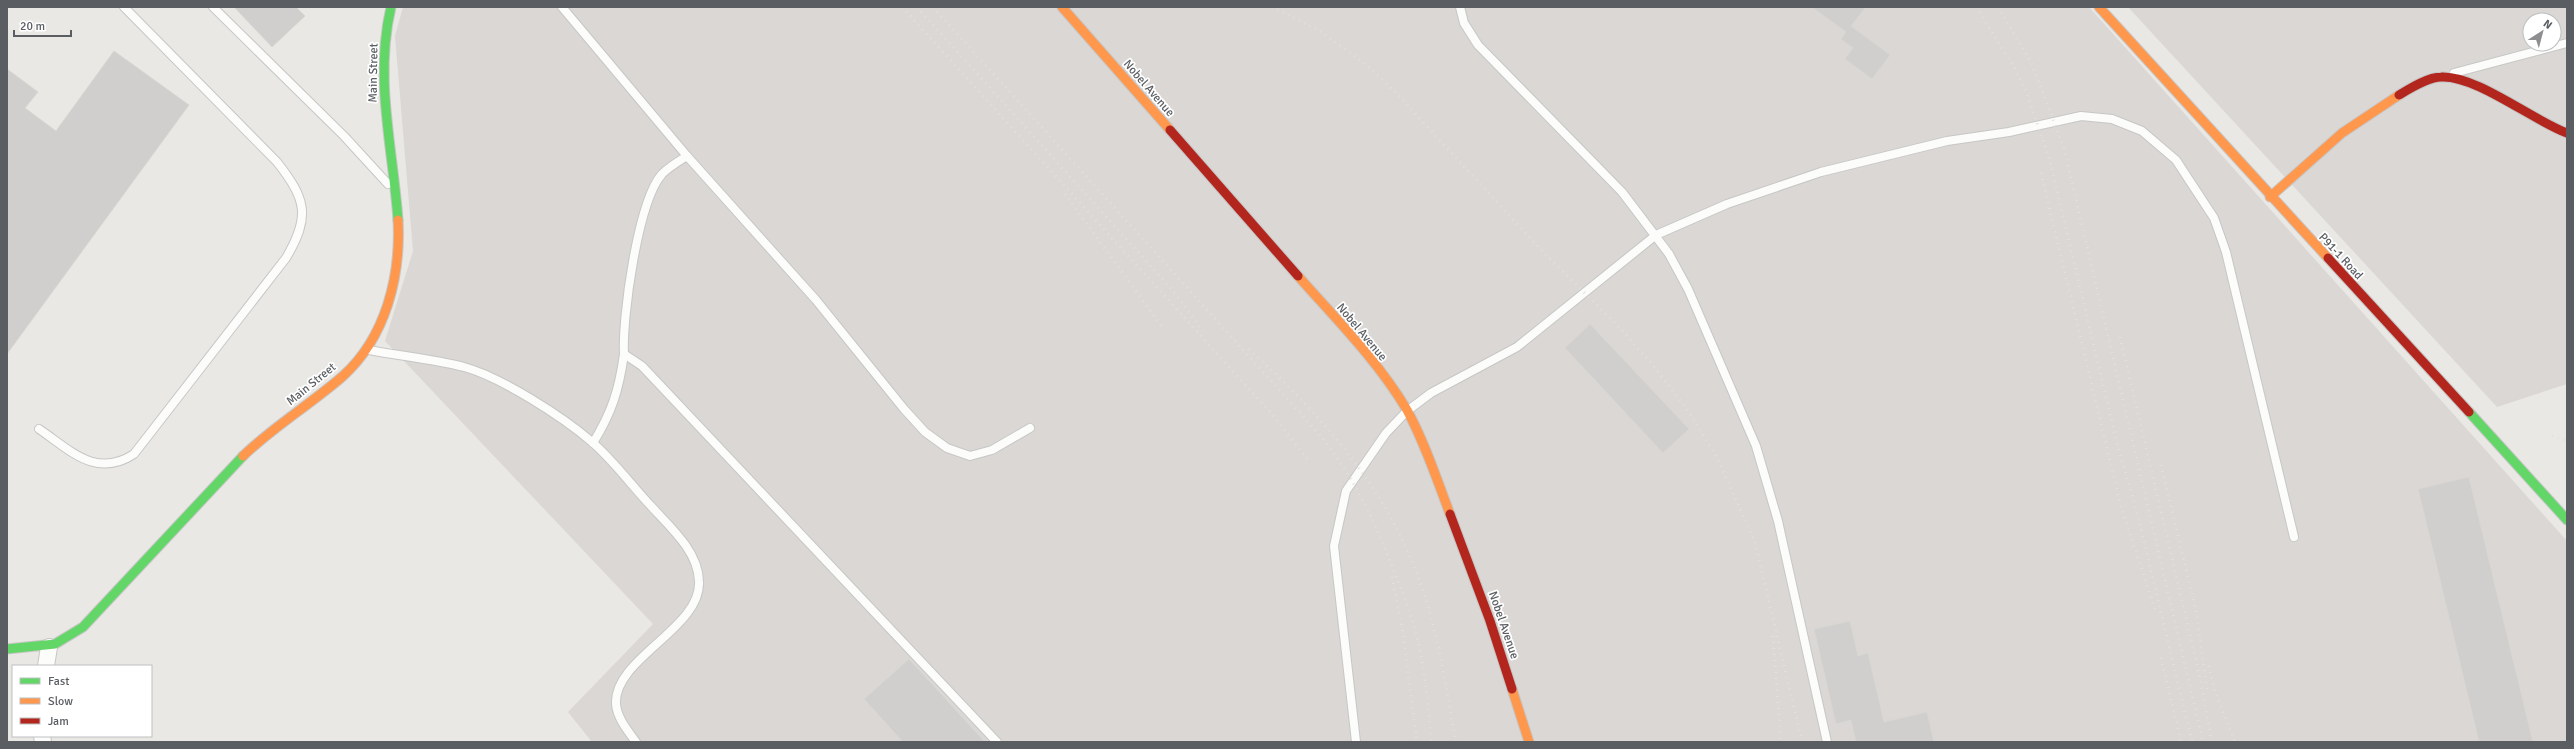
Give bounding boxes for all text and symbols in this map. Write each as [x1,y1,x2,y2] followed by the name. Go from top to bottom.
[14,12,71,38] scale bar
[2522,12,2562,52] north arrow
[2541,17,2555,32] text: N
[20,19,45,34] text: 20 m
[365,43,382,103] street label: Main Street
[1120,57,1177,120] street label: Nobel Avenue
[2315,230,2366,283] street label: P91-1 Road
[1333,301,1390,364] street label: Nobel Avenue
[283,360,339,409] street label: Main Street
[1485,589,1522,661] street label: Nobel Avenue
[12,665,152,737] legend
[48,674,69,689] text: Fast
[48,694,73,709] text: Slow
[48,714,69,729] text: Jam

